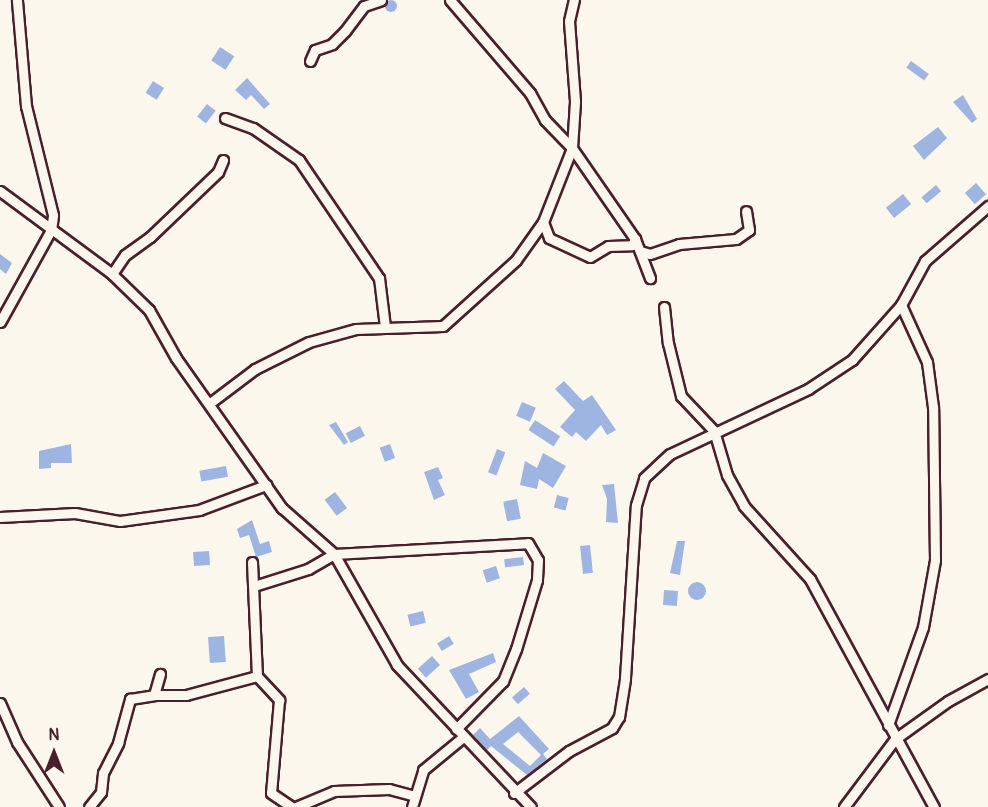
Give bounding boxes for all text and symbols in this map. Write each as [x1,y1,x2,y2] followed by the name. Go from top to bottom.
[24,723,84,783] north arrow
[49,725,59,745] text: N

